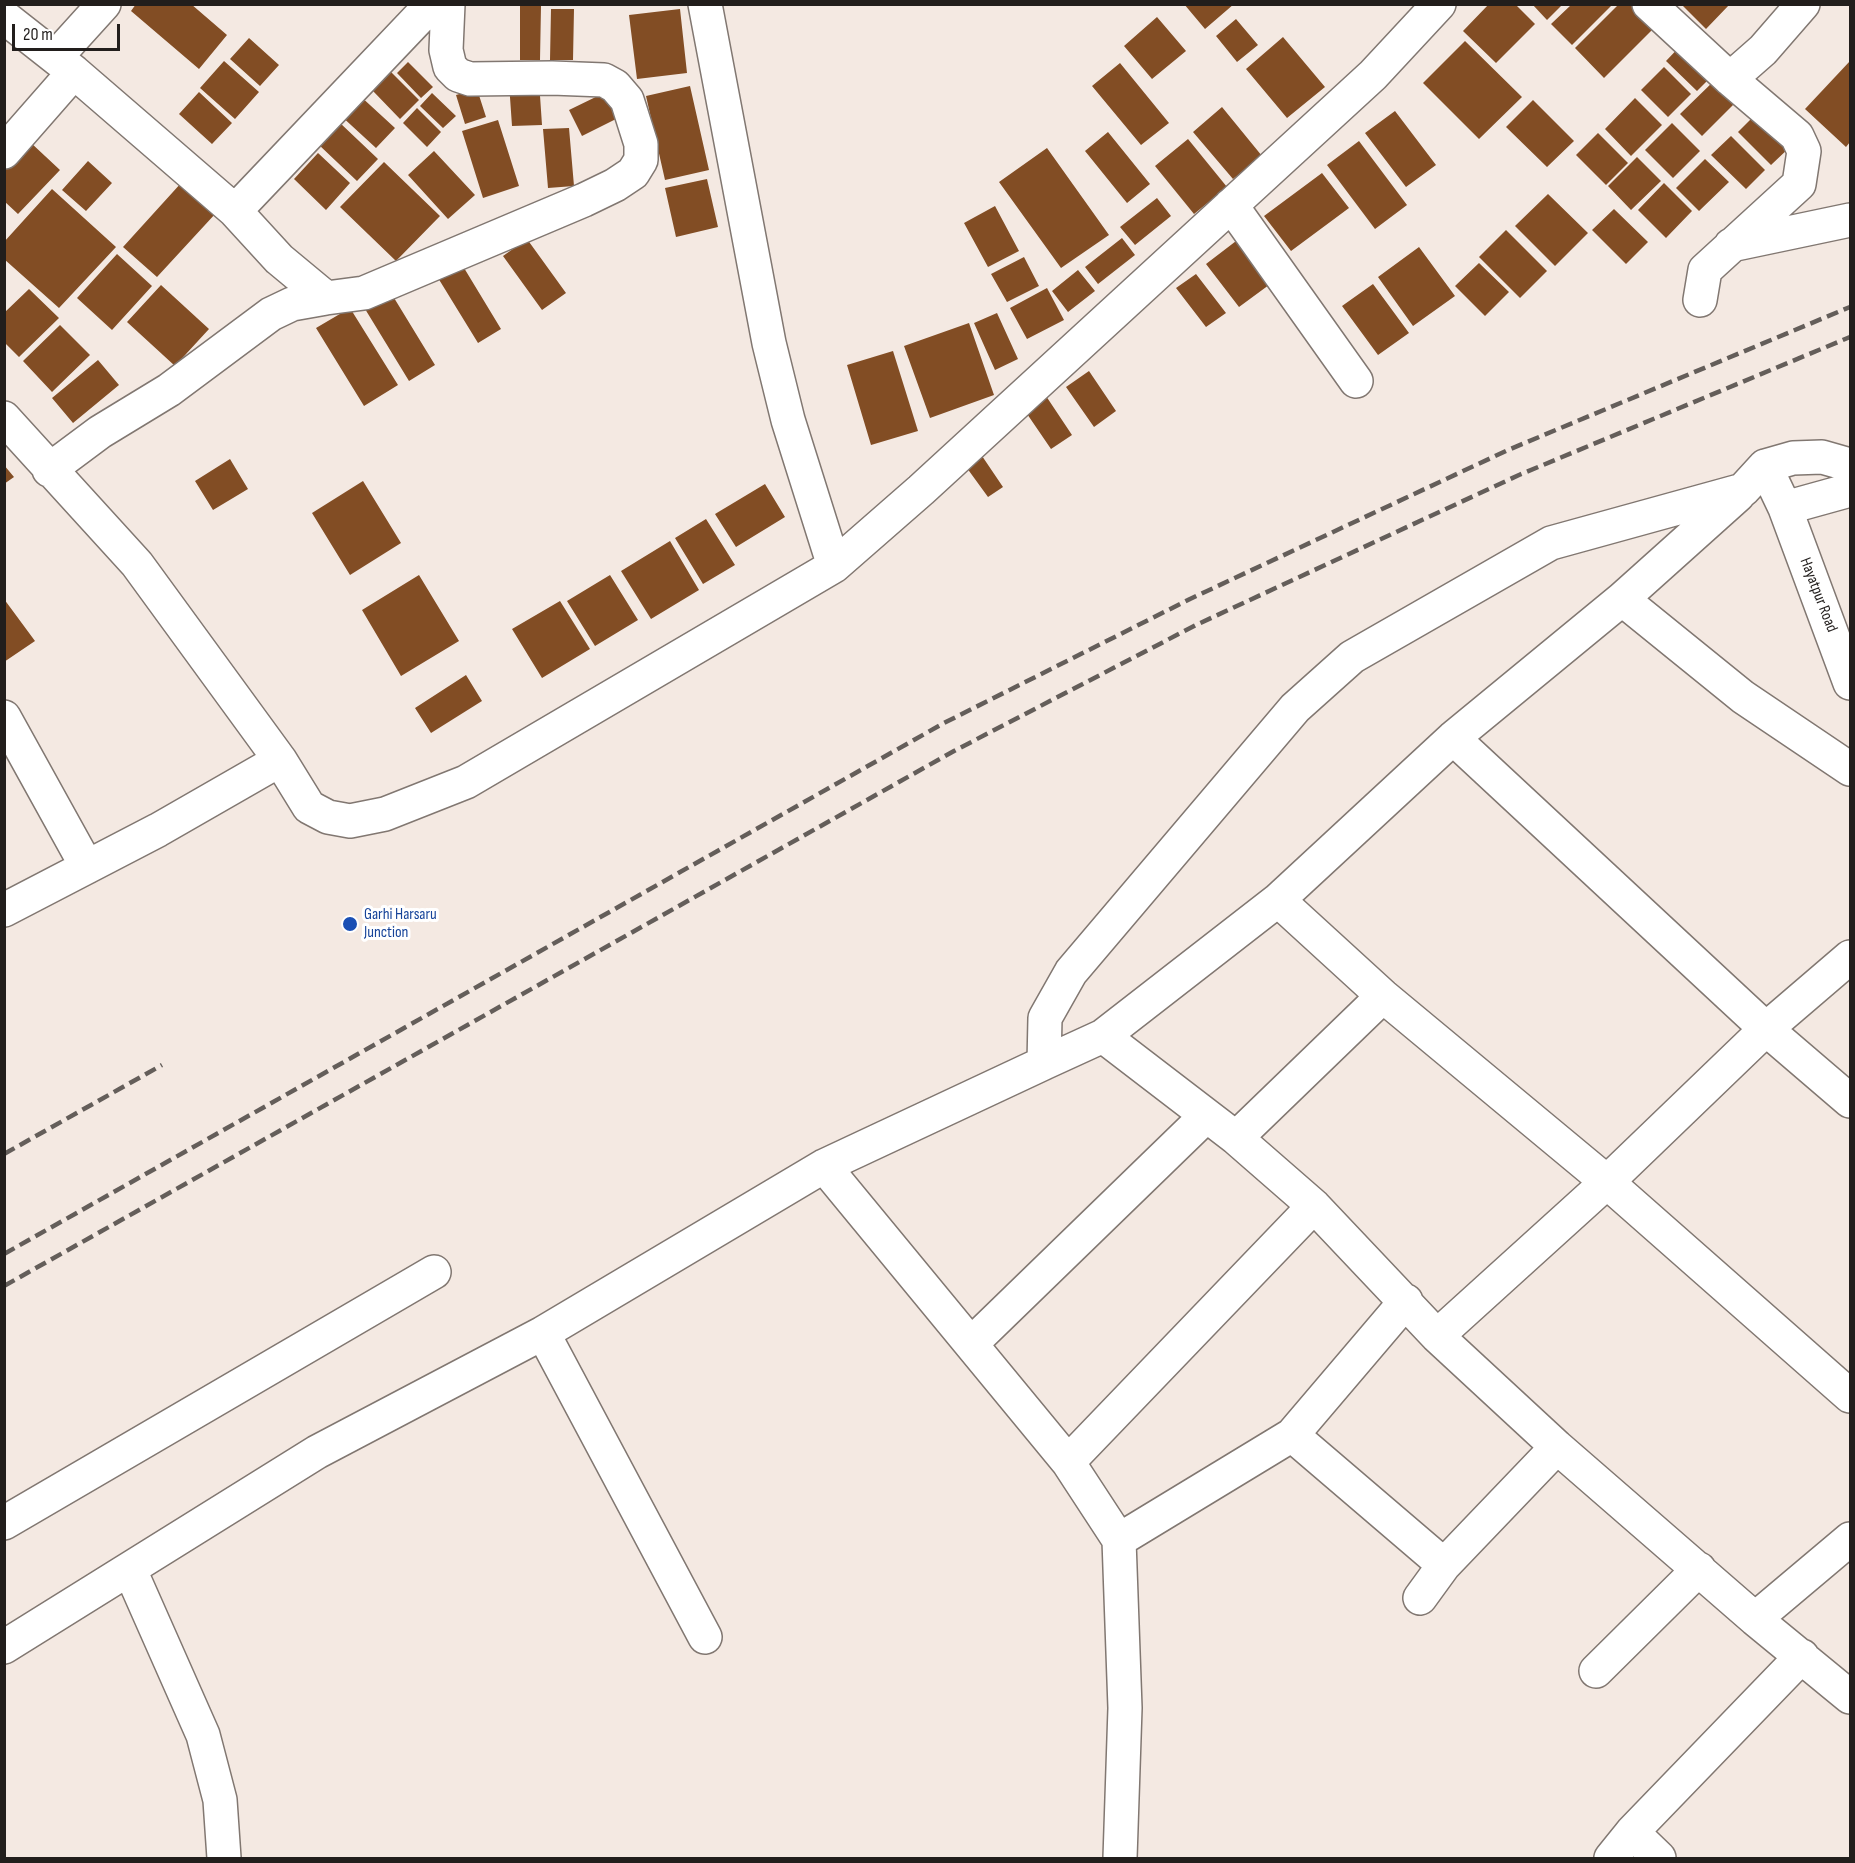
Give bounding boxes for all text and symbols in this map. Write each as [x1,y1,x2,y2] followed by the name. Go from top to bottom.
[15,12,123,50] scale bar
[23,24,53,45] text: 20 m
[1795,555,1841,635] street label: Hayatpur Road
[364,905,437,943] place label: Garhi Harsaru Junction
[341,915,359,933] marker: Garhi Harsaru Junction

